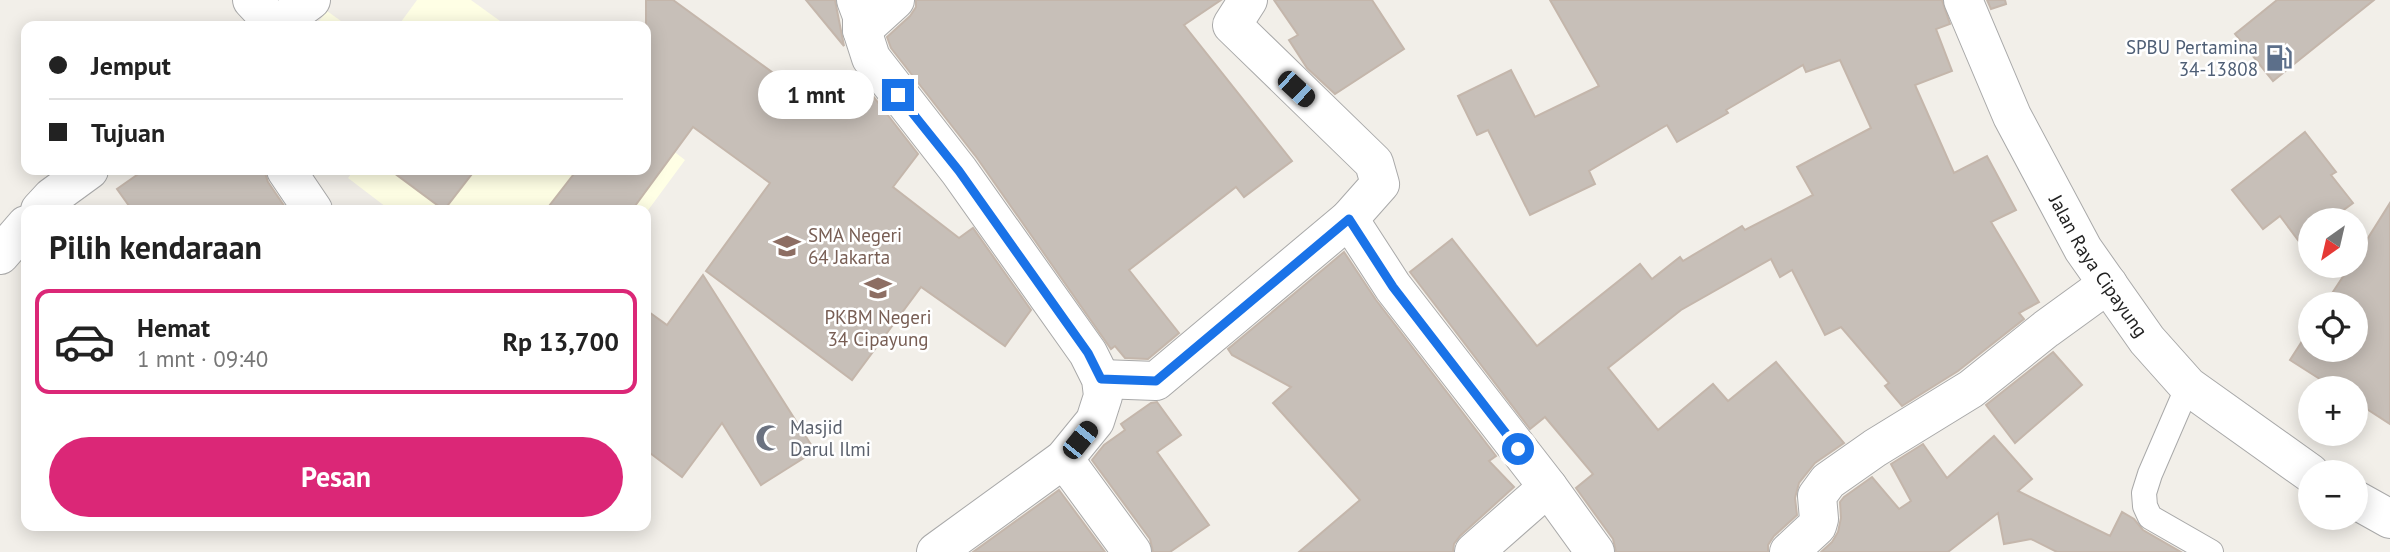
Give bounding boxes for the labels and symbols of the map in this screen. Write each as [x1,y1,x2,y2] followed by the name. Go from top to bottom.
[2126,35,2258,81] place label: SPBU Pertamina 34-13808
[2264,43,2294,73] fuel station icon: SPBU Pertamina 34-13808
[1274,67,1319,111] car
[758,70,874,119] callout: 1 mnt
[882,79,914,111] route end
[2044,189,2153,342] street label: Jalan Raya Cipayung
[2298,208,2368,278] north arrow
[808,223,902,269] place label: SMA Negeri 64 Jakarta
[772,231,802,261] school or university icon: SMA Negeri 64 Jakarta
[863,273,893,303] school or university icon: PKBM Negeri 34 Cipayung
[824,305,932,351] place label: PKBM Negeri 34 Cipayung
[790,415,871,461] place label: Masjid Darul Ilmi
[1059,417,1102,463] car
[754,423,784,453] mosque icon: Masjid Darul Ilmi
[1502,433,1534,465] route start

